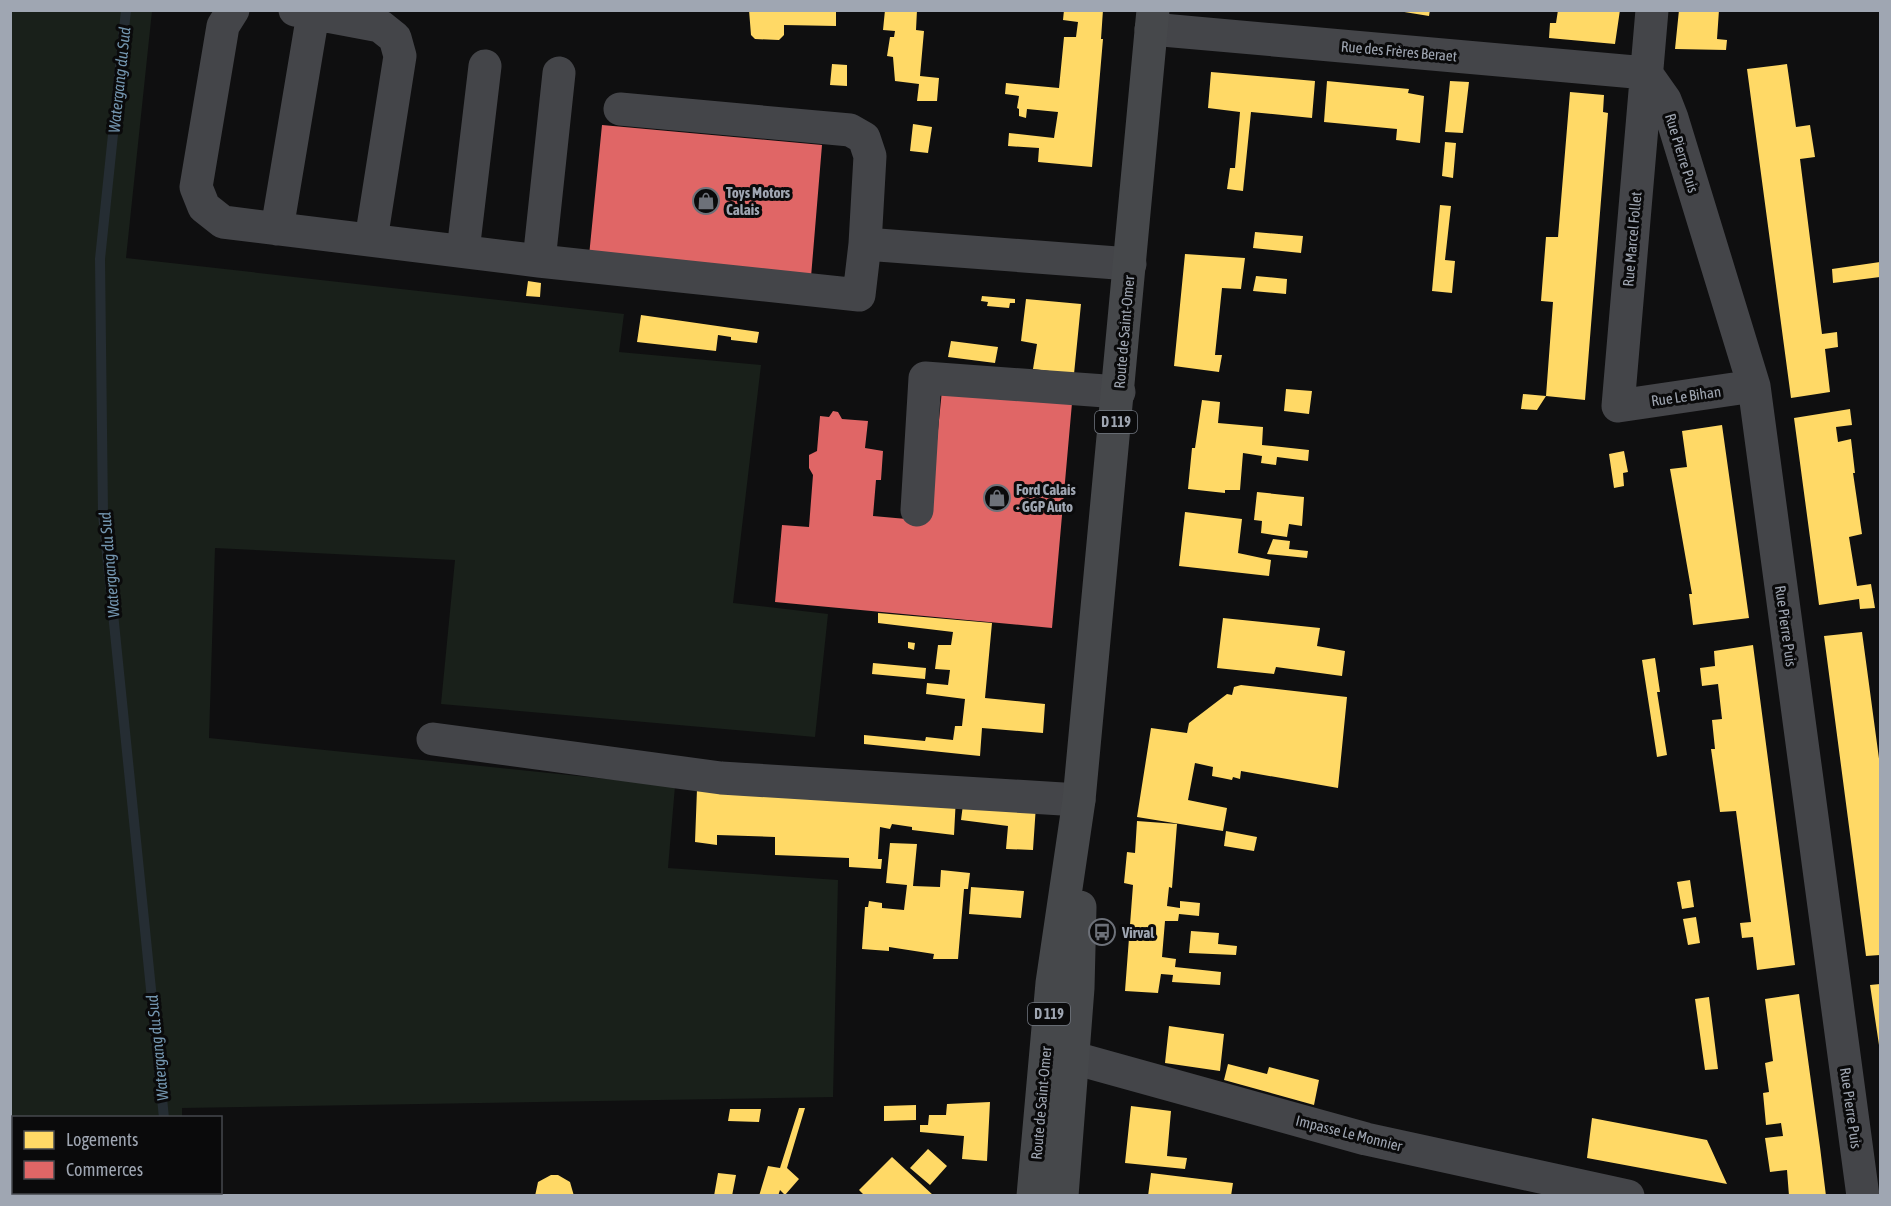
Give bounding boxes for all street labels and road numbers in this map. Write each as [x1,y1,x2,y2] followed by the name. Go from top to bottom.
[1340,37,1458,65] street label: Rue des Frères Beraet
[1662,111,1702,195] street label: Rue Pierre Puis
[1619,191,1645,287] street label: Rue Marcel Follet
[1111,274,1137,389] street label: Route de Saint-Omer
[1650,383,1722,409] street label: Rue Le Bihan
[1095,411,1137,433] road number: D 119
[1772,584,1800,668] street label: Rue Pierre Puis
[1028,1003,1070,1025] road number: D 119
[1028,1045,1054,1160] street label: Route de Saint-Omer
[1837,1066,1865,1150] street label: Rue Pierre Puis
[1294,1112,1405,1155] street label: Impasse Le Monnier

